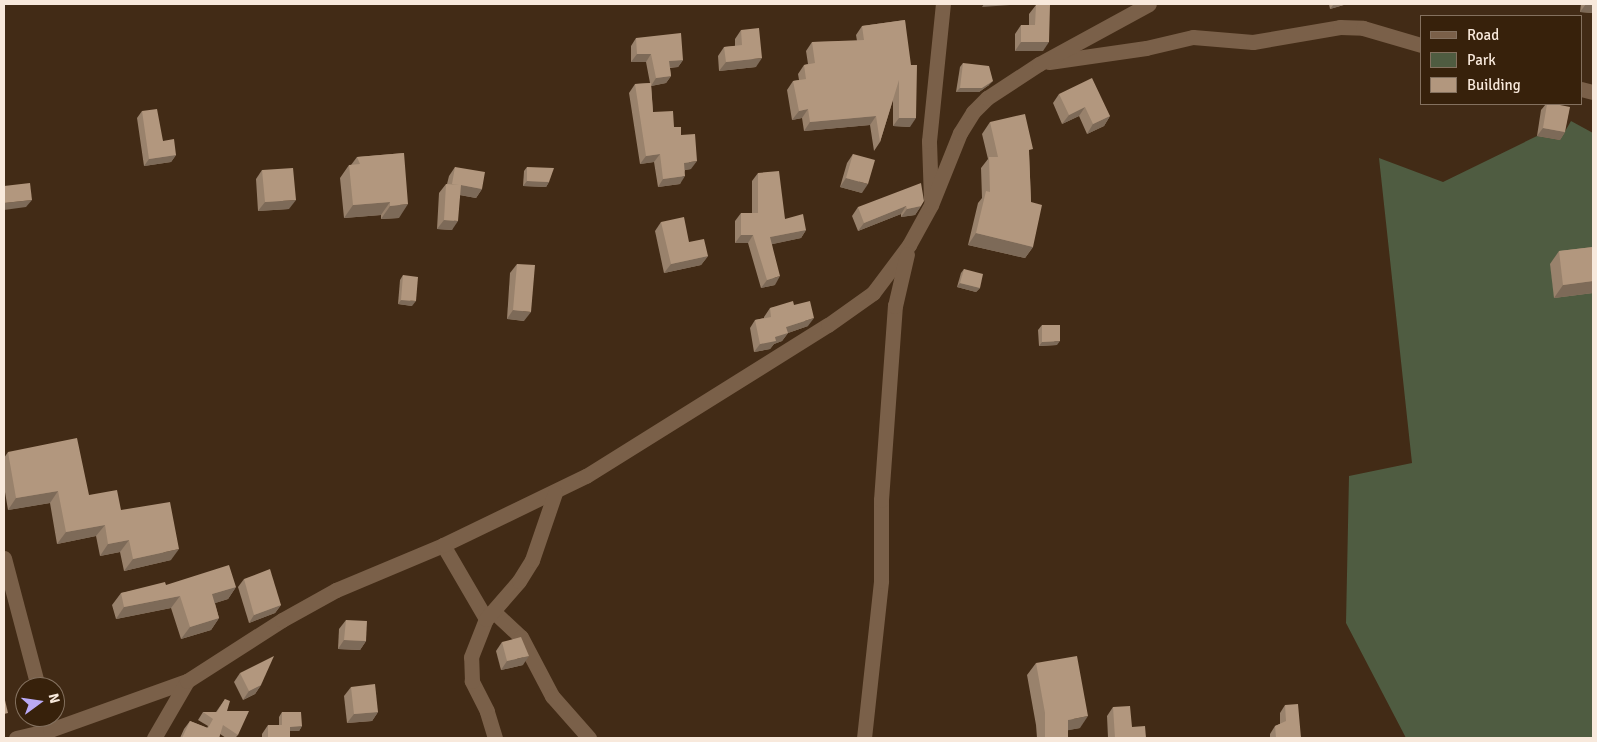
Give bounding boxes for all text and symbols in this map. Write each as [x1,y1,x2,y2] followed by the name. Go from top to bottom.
[1420,15,1582,105] legend
[1467,26,1499,44] text: Road
[1467,51,1496,69] text: Park
[1467,76,1521,94] text: Building
[15,677,65,727] north arrow
[45,692,63,705] text: N

